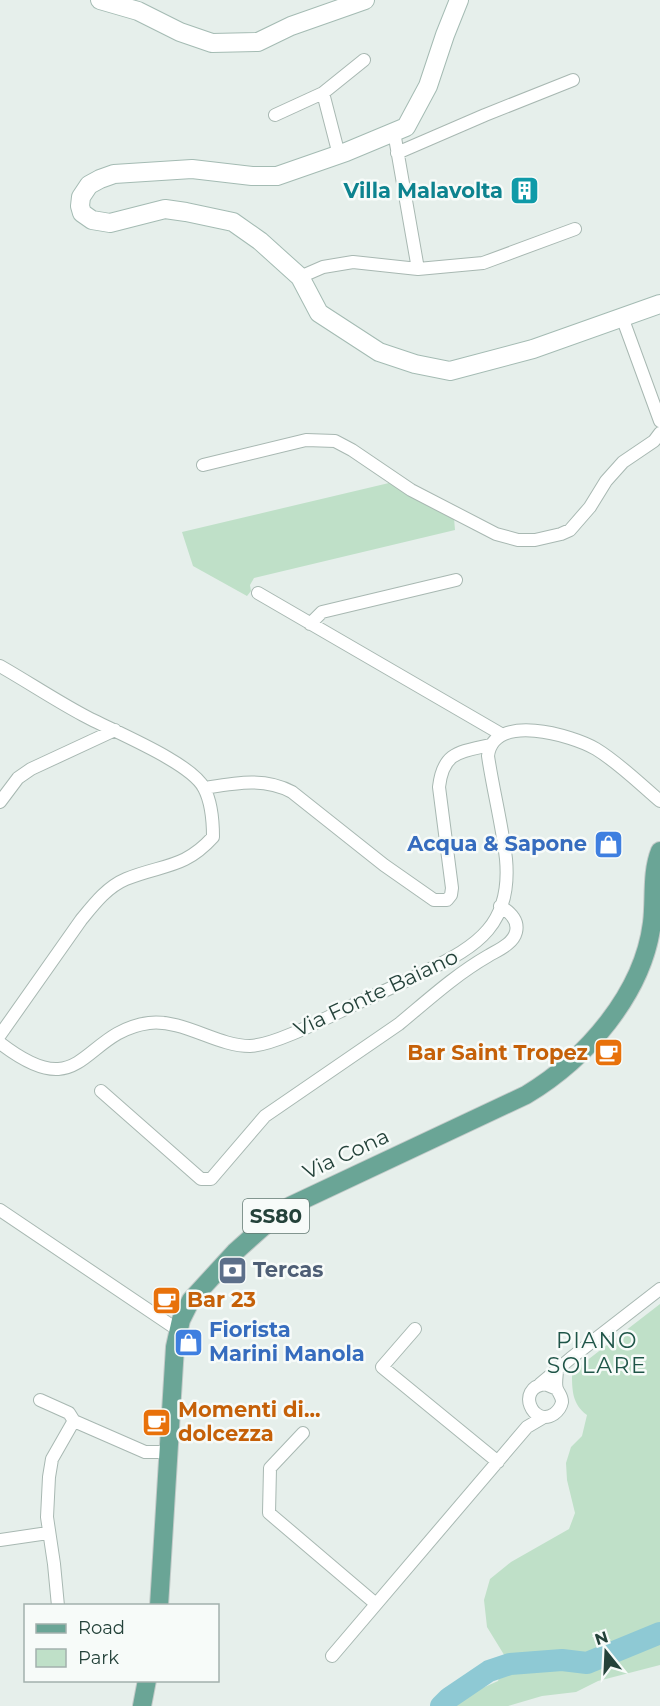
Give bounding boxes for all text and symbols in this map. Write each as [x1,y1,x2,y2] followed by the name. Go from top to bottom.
[508,175,540,207] building icon: Villa Malavolta
[342,178,503,203] place label: Villa Malavolta
[592,828,624,860] shop icon: Acqua & Sapone
[406,831,587,856] place label: Acqua & Sapone
[290,944,462,1042] street label: Via Fonte Baiano
[593,1037,625,1069] cafe icon: Bar Saint Tropez
[407,1040,588,1065] place label: Bar Saint Tropez
[299,1123,393,1184] street label: Via Cona
[243,1199,309,1233] road number: SS80
[216,1254,248,1286] bank icon: Tercas
[253,1257,323,1282] place label: Tercas
[150,1284,182,1316] cafe icon: Bar 23
[187,1287,256,1312] place label: Bar 23
[209,1317,365,1366] place label: Fiorista Marini Manola
[172,1326,204,1358] shop icon: Fiorista Marini Manola
[547,1327,647,1379] district label: PIANO SOLARE
[178,1397,320,1446] place label: Momenti di... dolcezza
[141,1406,173,1438] cafe icon: Momenti di... dolcezza
[24,1604,219,1682] legend
[78,1617,125,1639] text: Road
[576,1622,636,1682] north arrow
[592,1627,611,1649] text: N
[78,1647,119,1669] text: Park

